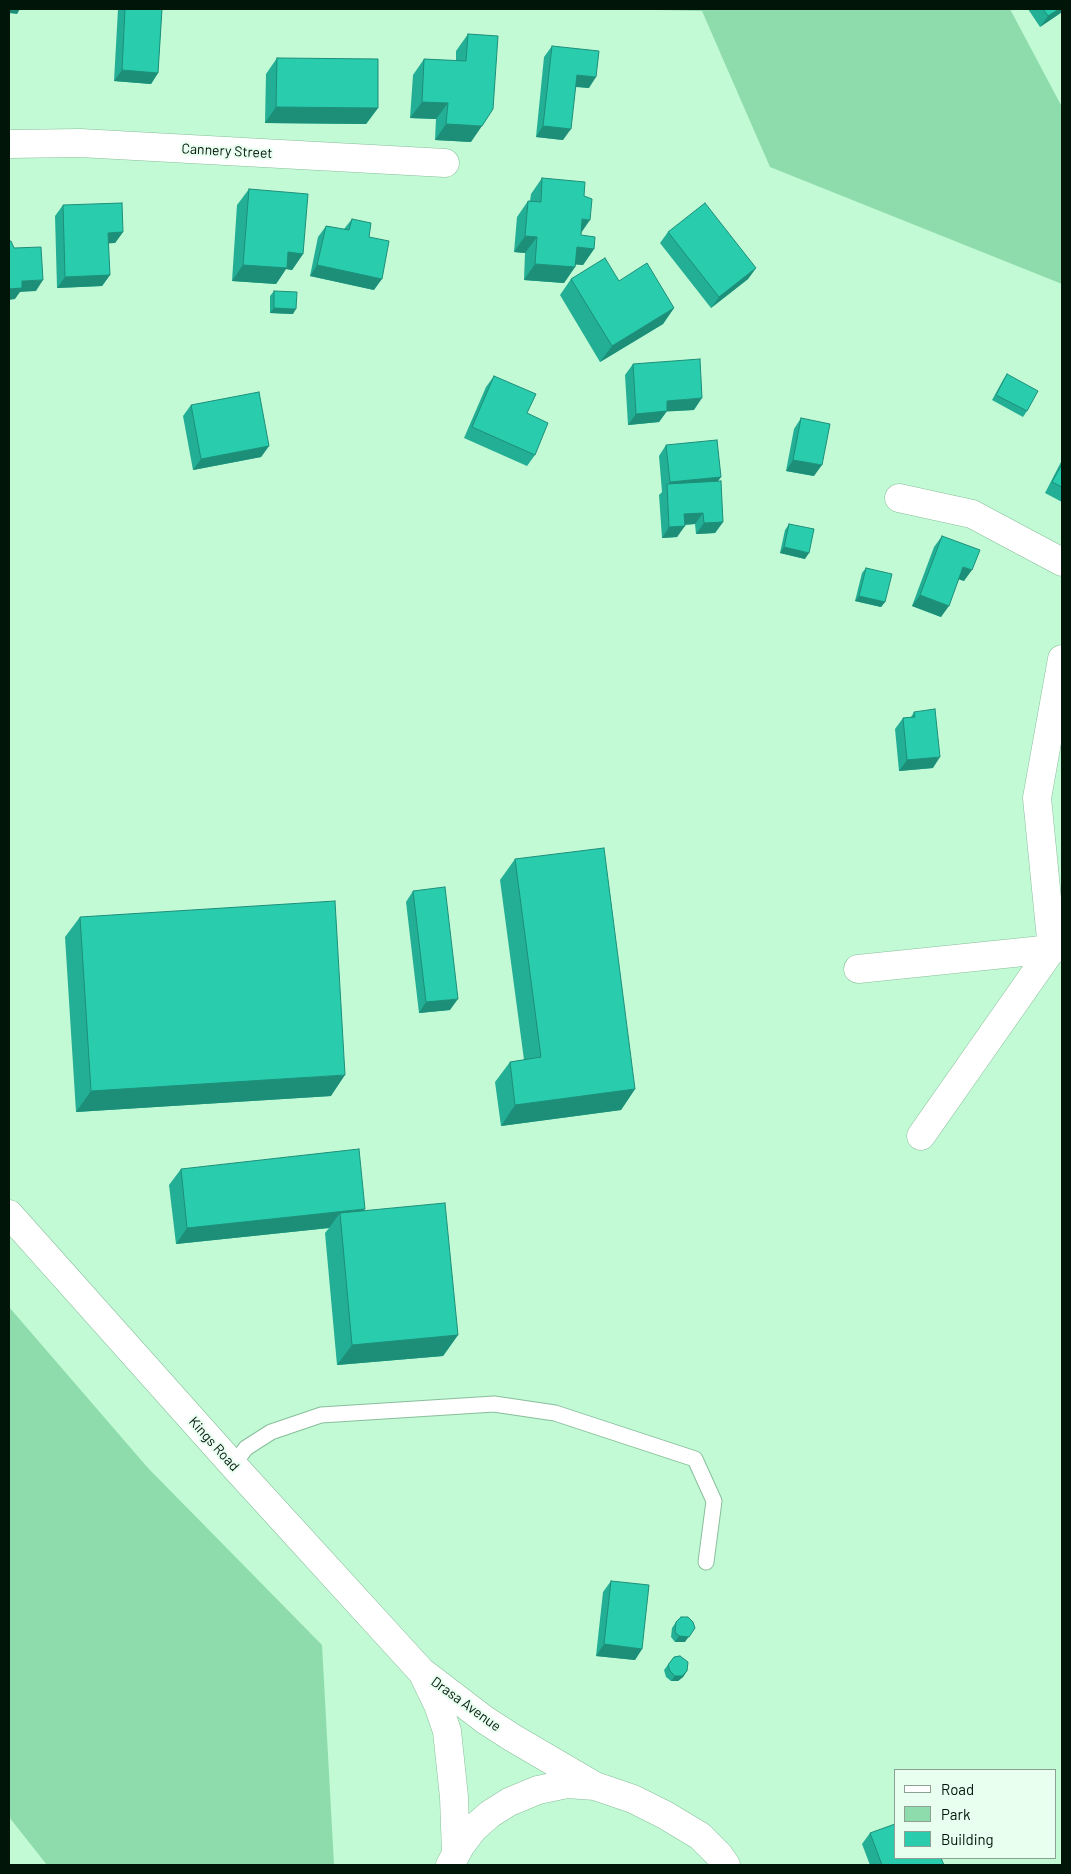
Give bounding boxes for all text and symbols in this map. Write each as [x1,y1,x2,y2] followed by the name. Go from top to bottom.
[181,140,273,162] street label: Cannery Street
[185,1413,243,1475] street label: Kings Road
[428,1673,504,1735] street label: Drasa Avenue
[894,1769,1056,1859] legend
[941,1780,974,1798] text: Road
[941,1805,970,1823] text: Park
[941,1830,994,1848] text: Building

